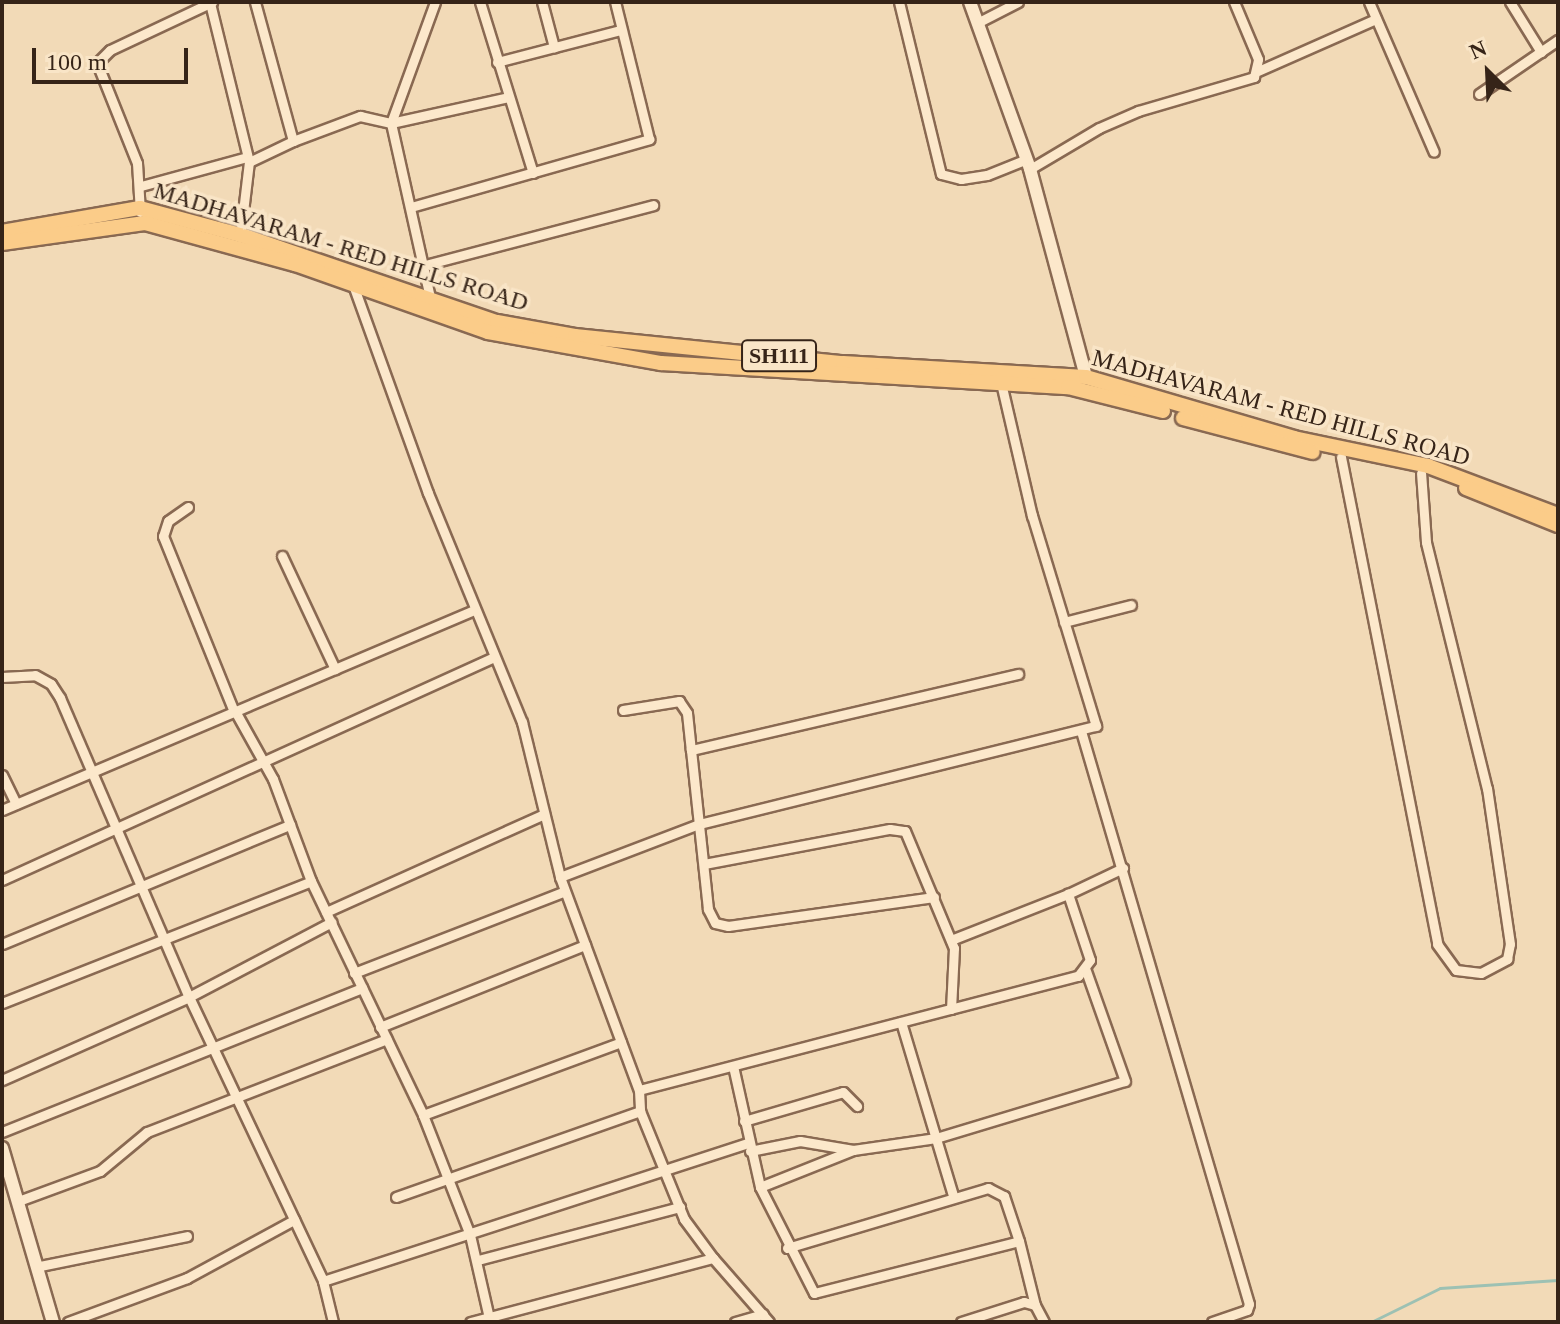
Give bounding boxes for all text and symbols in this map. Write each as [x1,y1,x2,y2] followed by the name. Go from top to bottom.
[36,32,192,82] scale bar
[1448,32,1528,112] north arrow
[1466,35,1490,64] text: N
[46,49,107,75] text: 100 m
[150,176,532,318] street label: MADHAVARAM - RED HILLS ROAD
[741,338,817,374] road number: SH111
[1089,344,1473,472] street label: MADHAVARAM - RED HILLS ROAD

